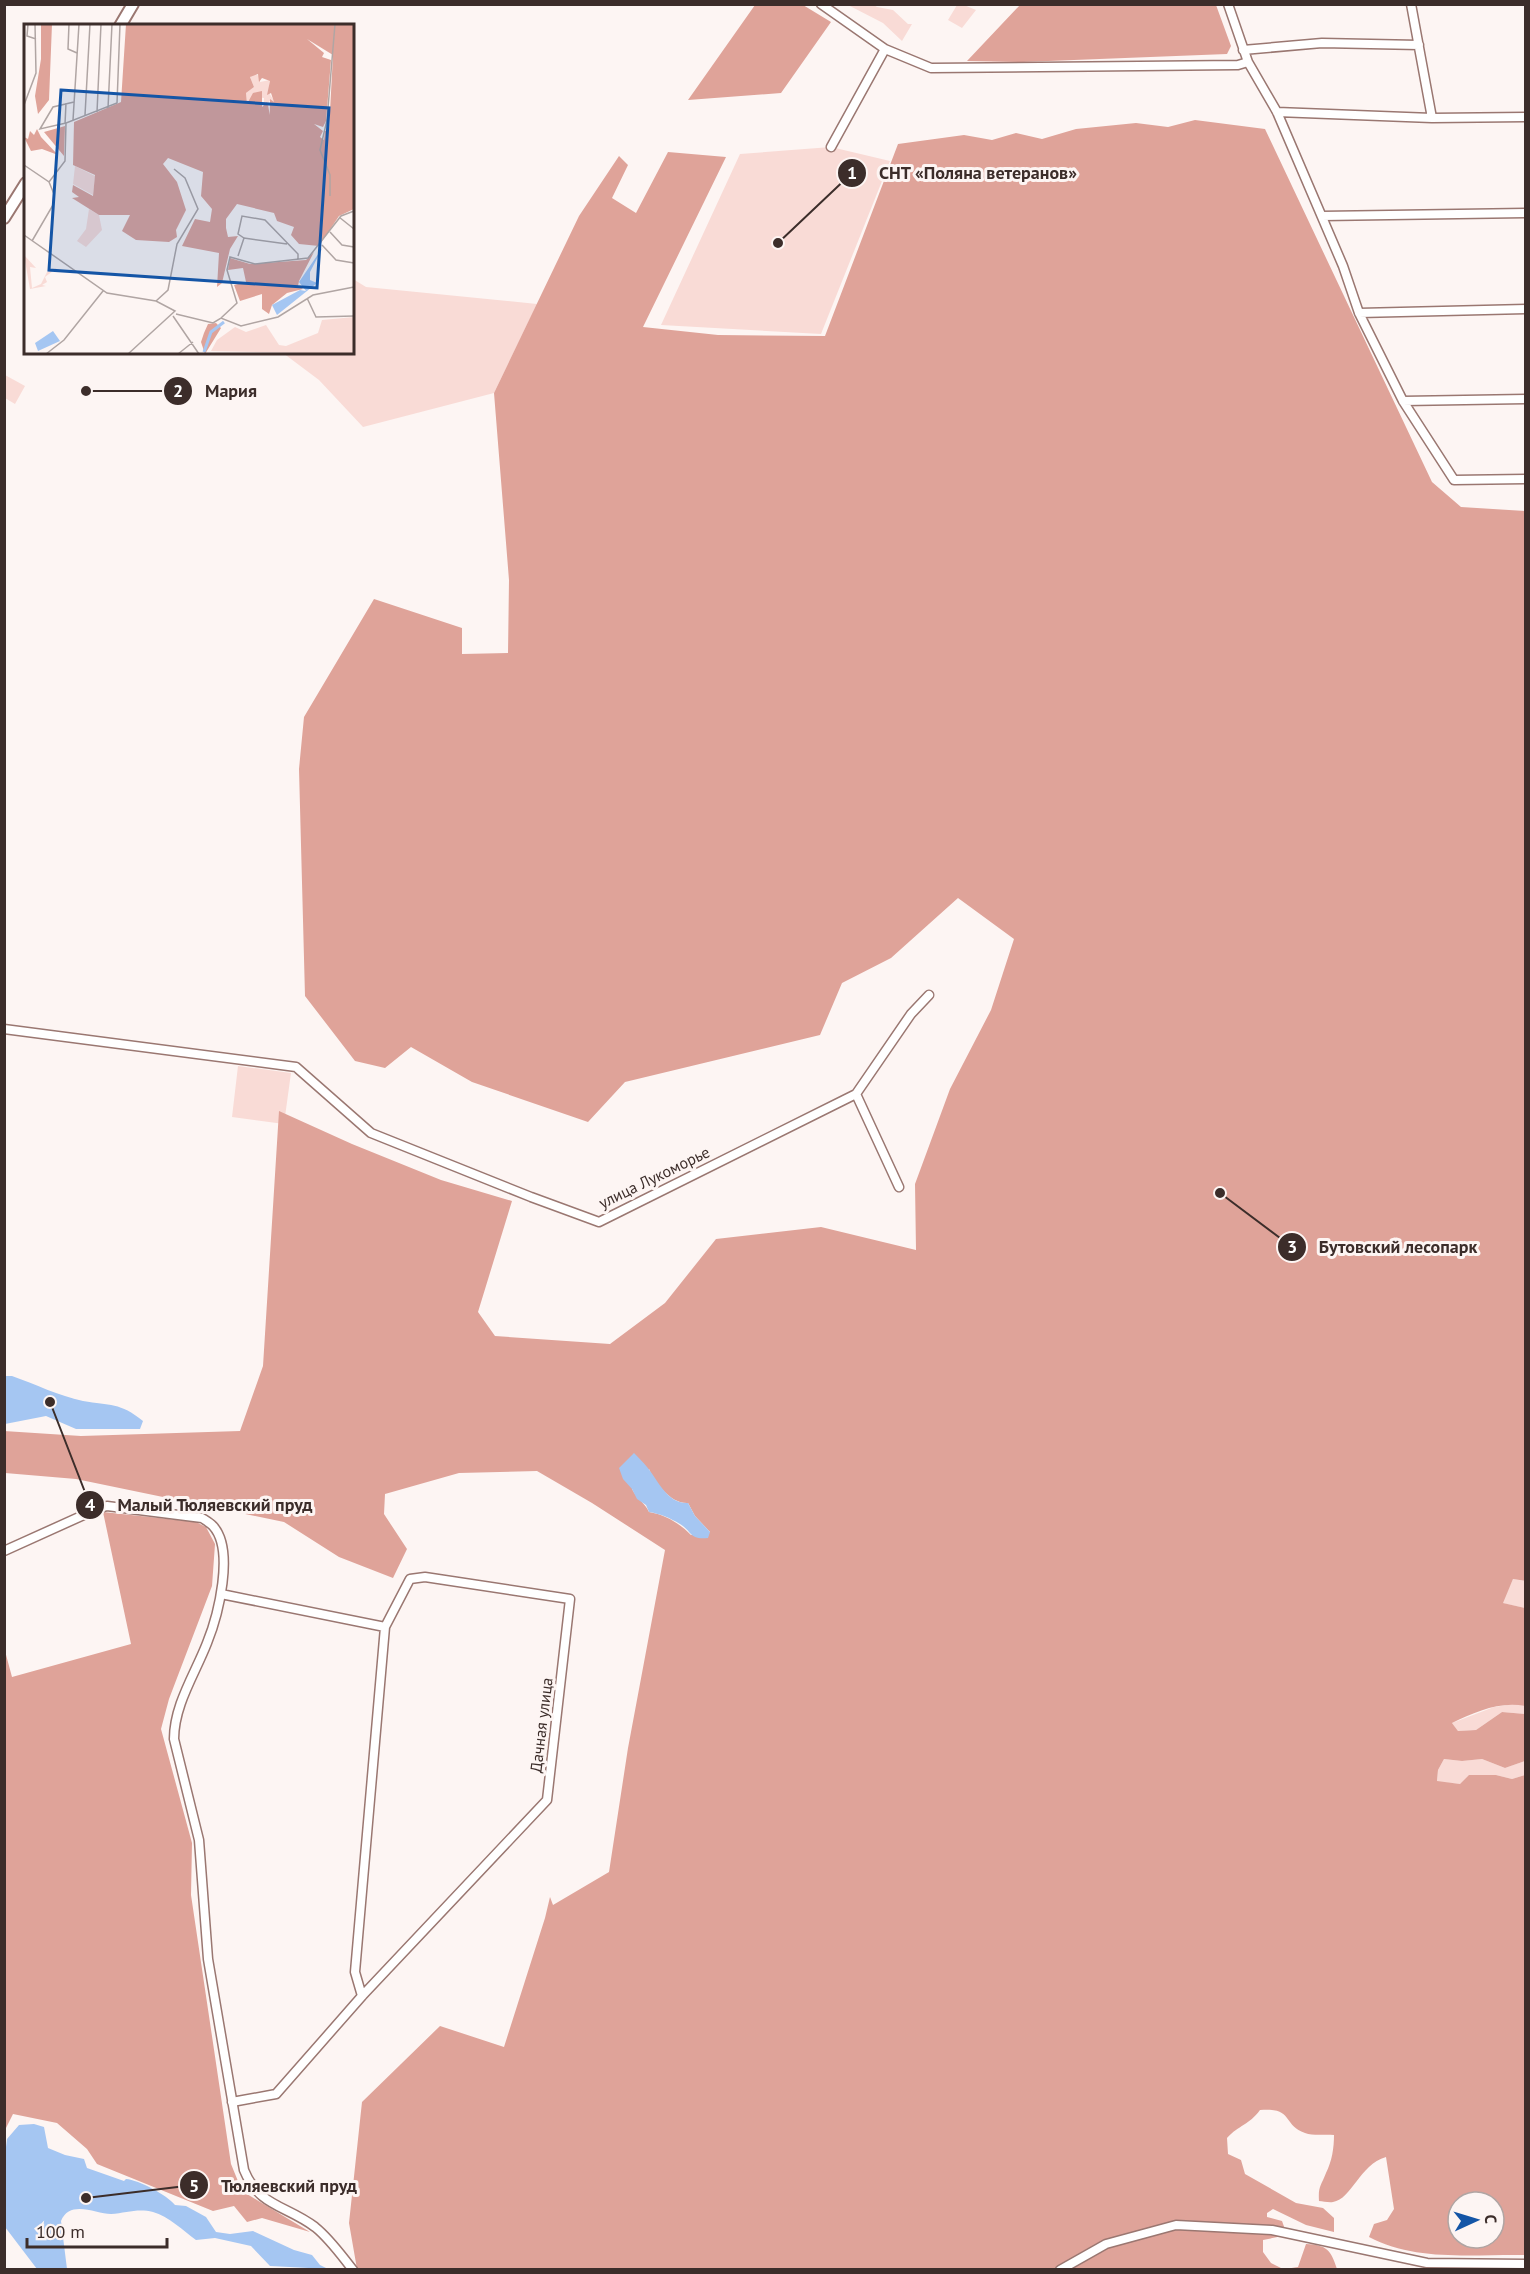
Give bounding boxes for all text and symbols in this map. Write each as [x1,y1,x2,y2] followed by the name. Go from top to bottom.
[24,24,354,354] inset map
[837,155,1089,191] callout: СНТ «Поляна ветеранов»
[847,161,857,184] text: 1
[879,161,1077,184] text: СНТ «Поляна ветеранов»
[163,373,269,409] callout: Мария
[173,379,183,402] text: 2
[205,379,257,402] text: Мария
[595,1141,713,1213] street label: улица Лукоморье
[1277,1229,1489,1265] callout: Бутовский лесопарк
[1287,1235,1297,1258] text: 3
[1319,1235,1478,1258] text: Бутовский лесопарк
[75,1487,325,1523] callout: Малый Тюляевский пруд
[85,1493,95,1516] text: 4
[117,1493,313,1516] text: Малый Тюляевский пруд
[525,1676,557,1774] street label: Дачная улица
[179,2167,369,2203] callout: Тюляевский пруд
[189,2174,199,2197] text: 5
[221,2174,357,2197] text: Тюляевский пруд
[1446,2190,1506,2250] north arrow
[27,2211,166,2249] scale bar
[1481,2214,1501,2224] text: С
[36,2220,85,2243] text: 100 m

